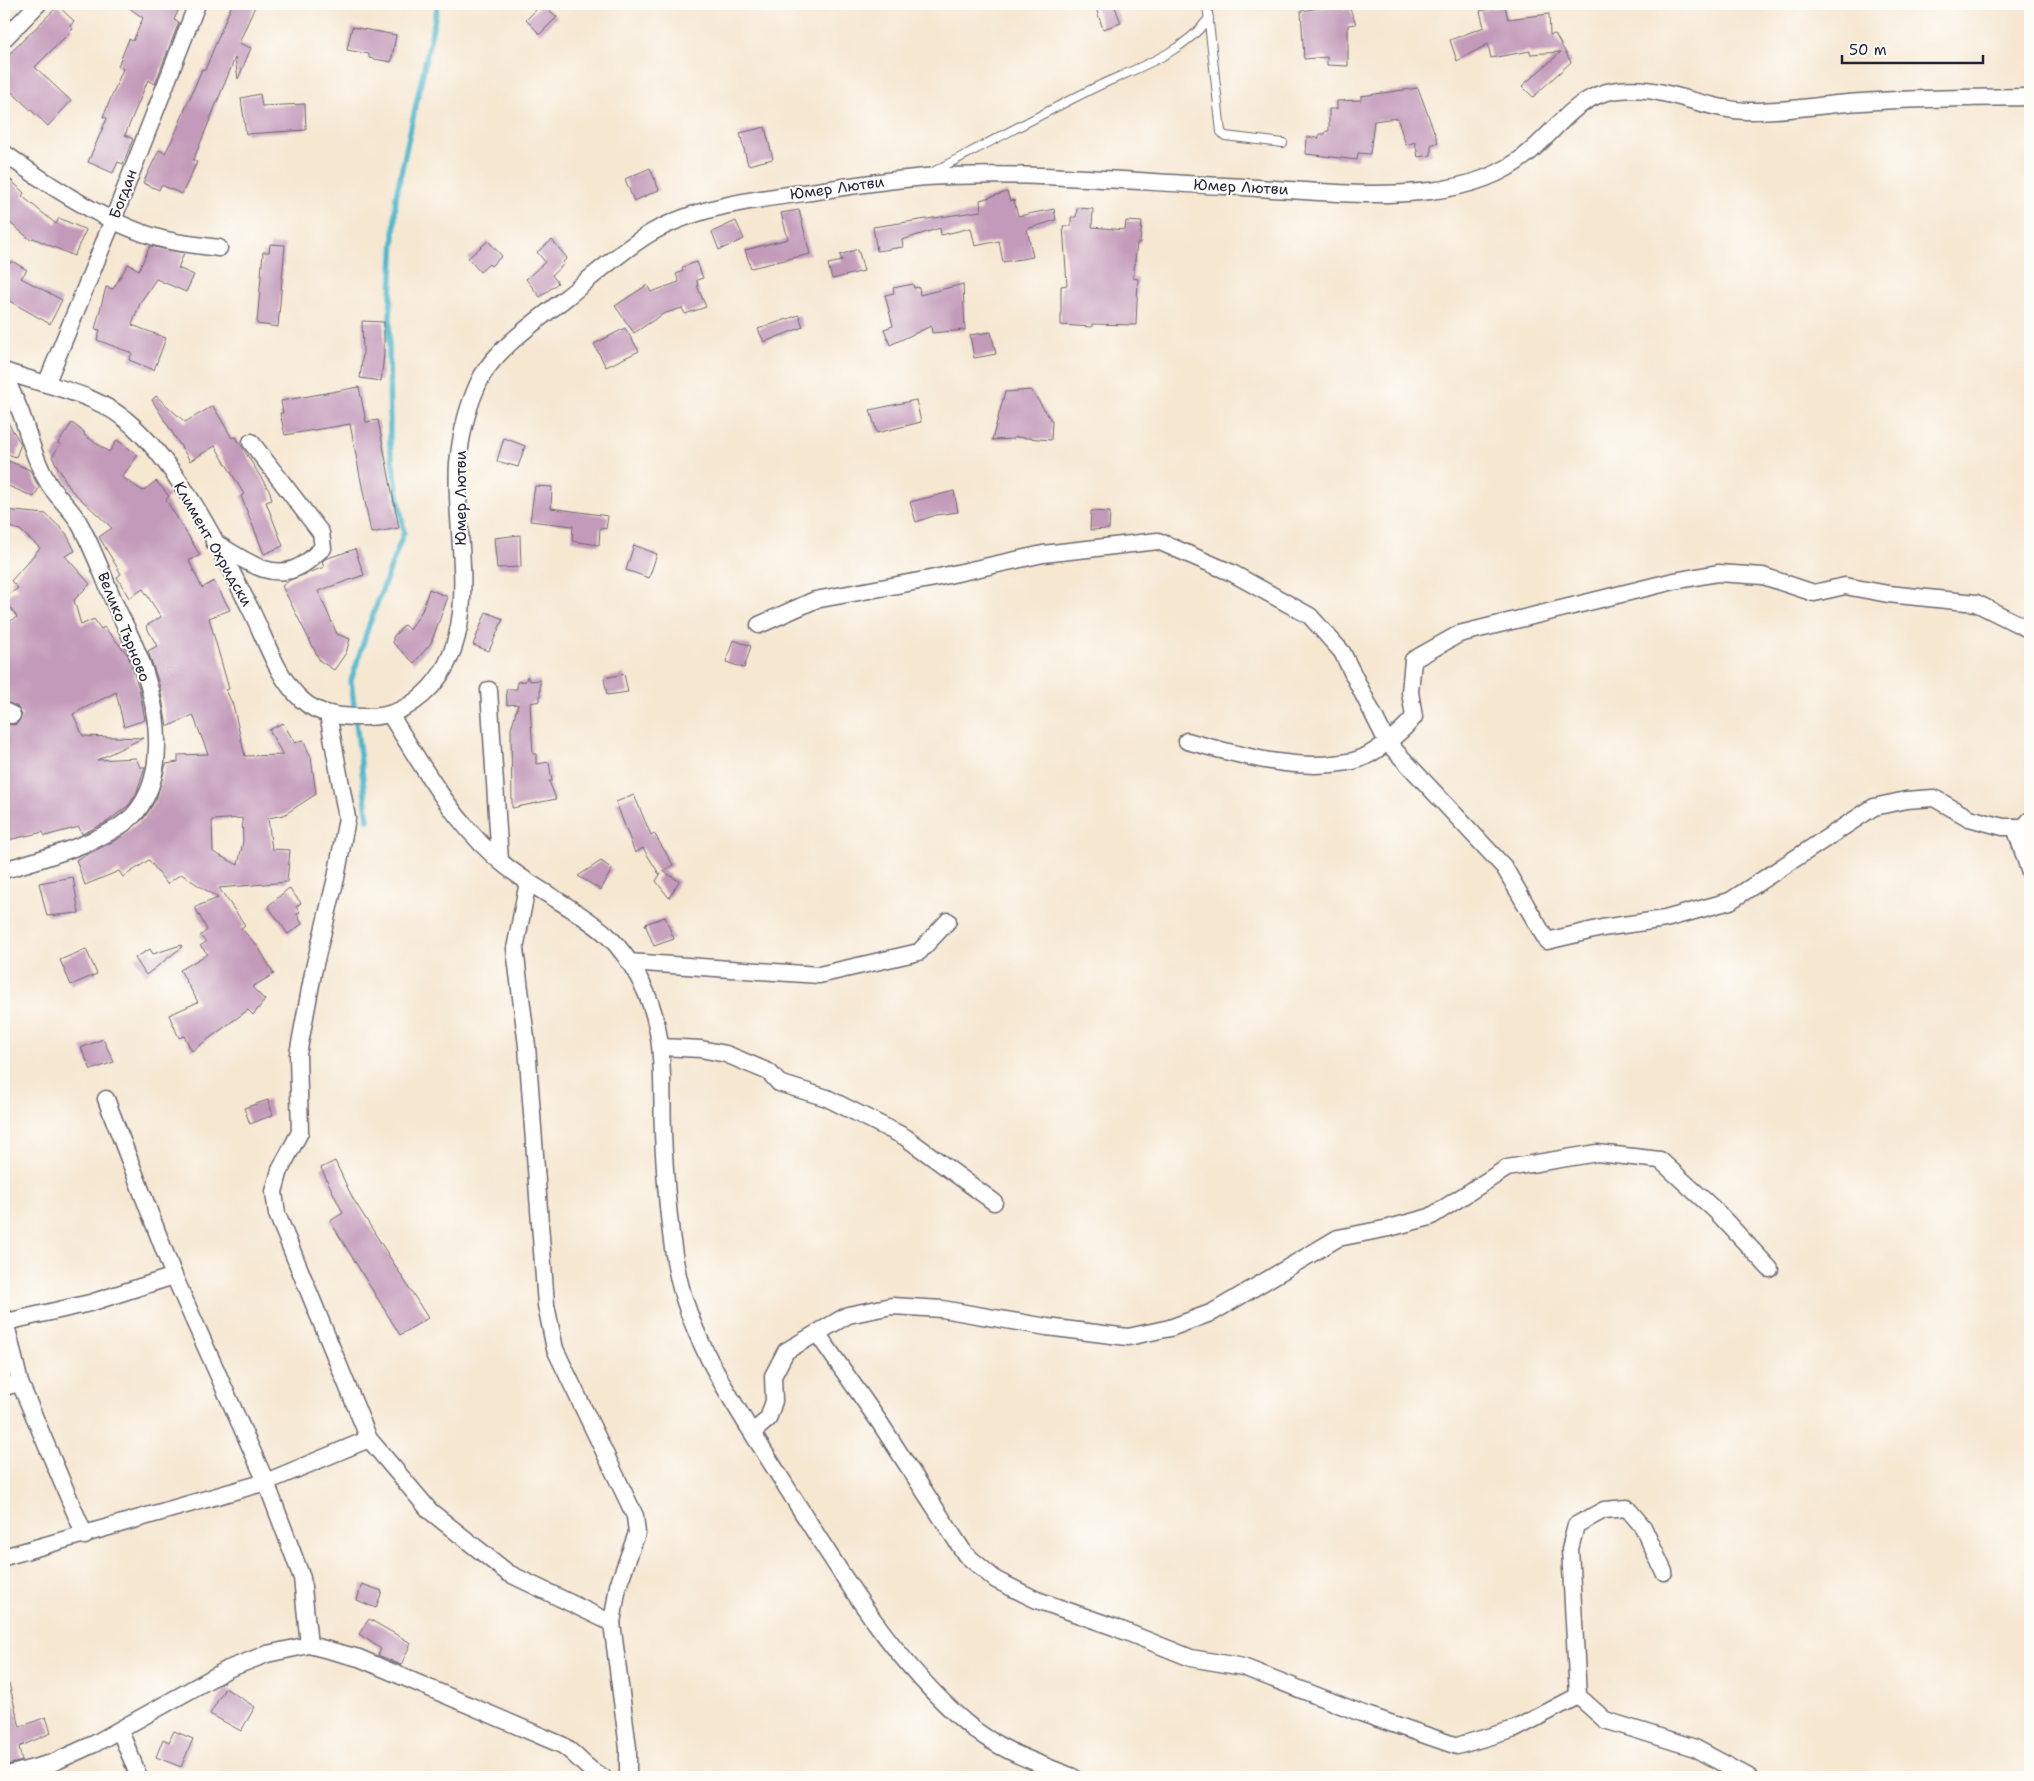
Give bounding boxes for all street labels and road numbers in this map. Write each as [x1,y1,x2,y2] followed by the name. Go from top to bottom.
[104,166,142,222] street label: Богдан
[789,171,886,205] street label: Юмер Лютви
[1193,175,1289,199] street label: Юмер Лютви
[451,450,471,546] street label: Юмер Лютви
[169,478,257,610] street label: Климент Охридски
[93,569,155,685] street label: Велико Търново

